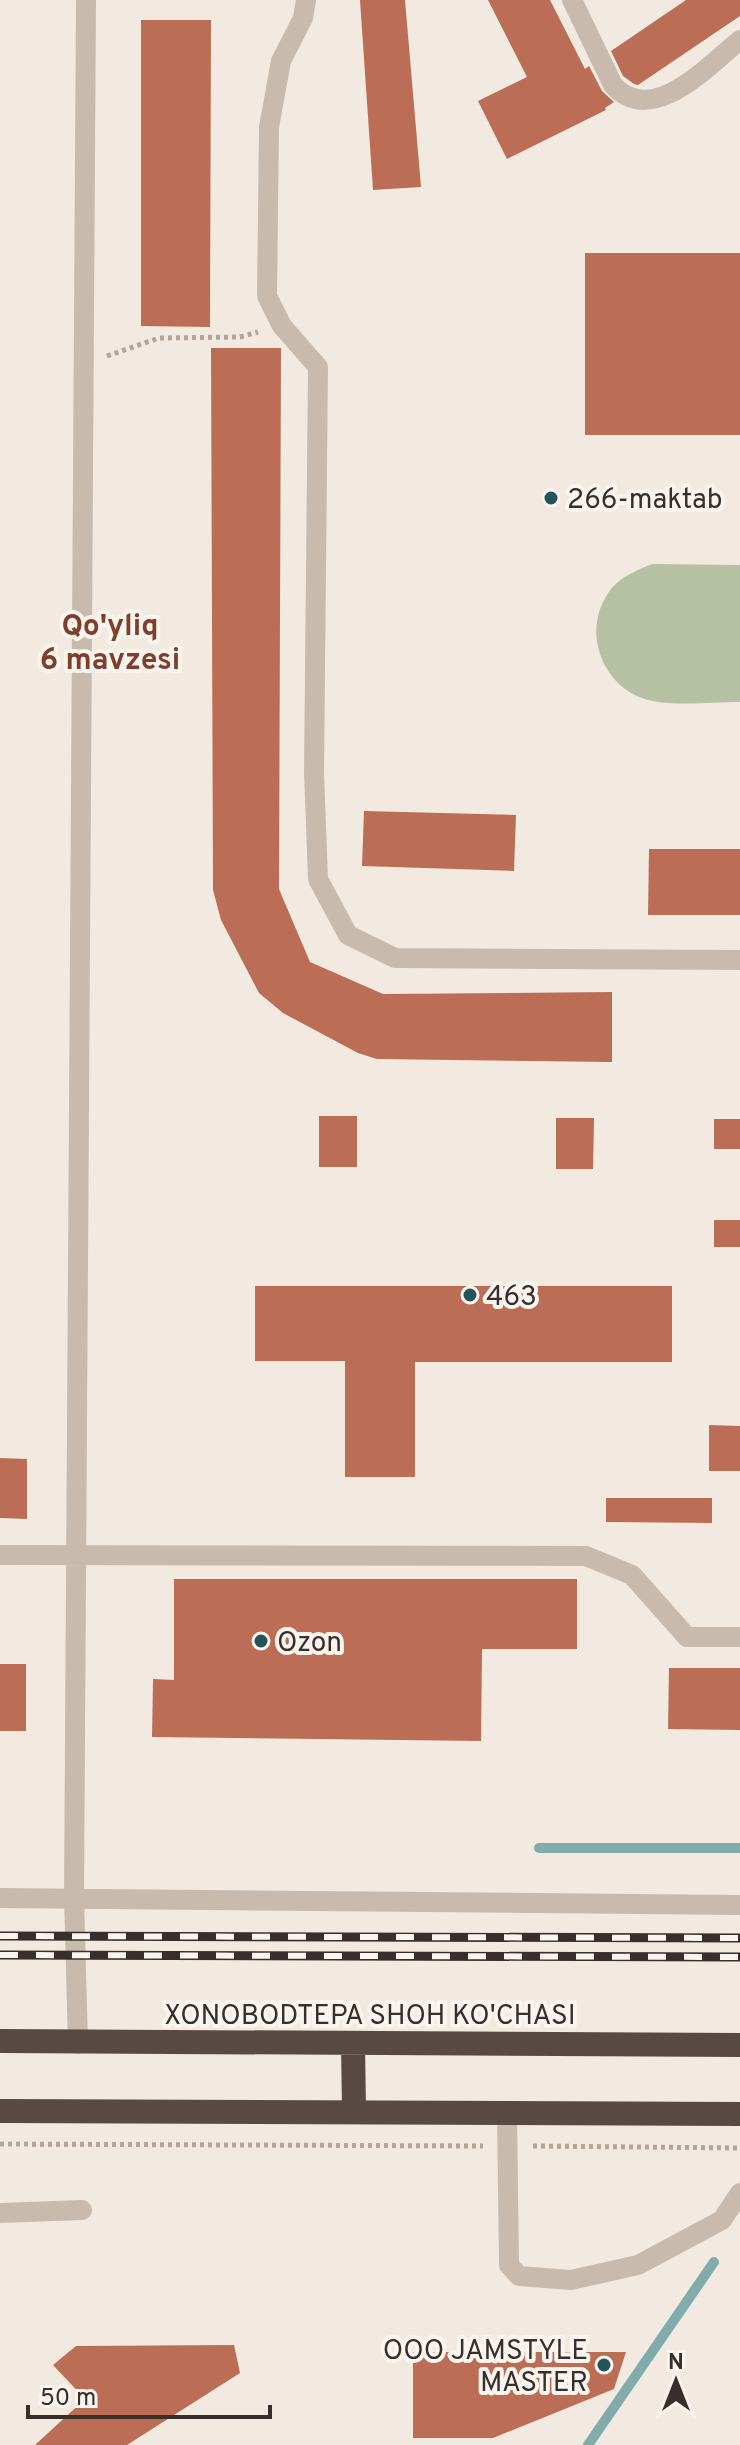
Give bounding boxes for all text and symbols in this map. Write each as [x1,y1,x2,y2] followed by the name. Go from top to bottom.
[567,483,723,519] place label: 266-maktab
[542,489,560,507] marker: 266-maktab
[40,609,180,680] district label: Qo'yliq 6 mavzesi
[486,1280,537,1316] place label: 463
[461,1286,479,1304] marker: 463
[277,1626,342,1662] place label: Ozon
[252,1632,270,1650] marker: Ozon
[164,1999,576,2035] street label: XONOBODTEPA SHOH KO'CHASI
[383,2334,588,2402] place label: OOO JAMSTYLE MASTER
[636,2341,716,2421] north arrow
[668,2350,684,2377] text: N
[595,2356,613,2374] marker: OOO JAMSTYLE MASTER
[28,2369,270,2419] scale bar
[40,2384,96,2414] text: 50 m

